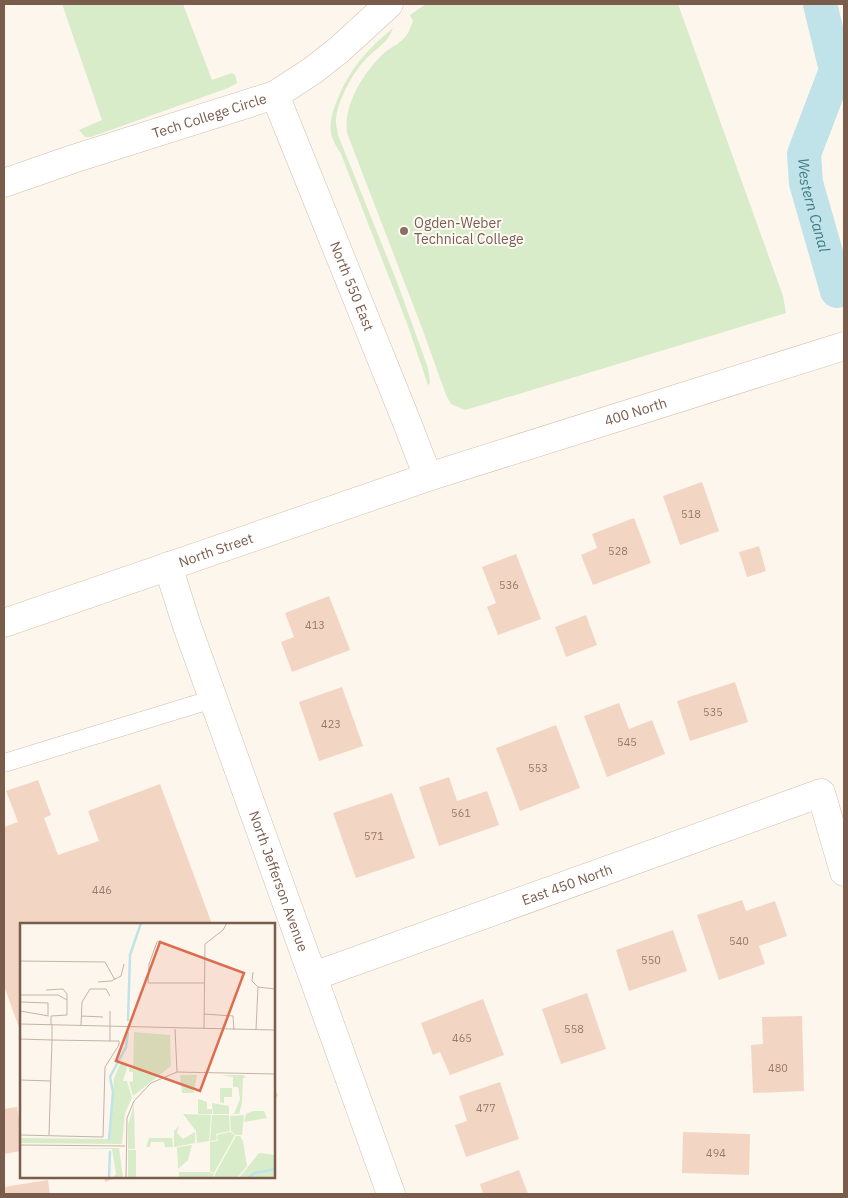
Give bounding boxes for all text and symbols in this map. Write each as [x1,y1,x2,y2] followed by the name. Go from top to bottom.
[150,89,269,142] street label: Tech College Circle
[795,158,835,254] water label: Western Canal
[414,214,524,248] place label: Ogden-Weber Technical College
[398,225,410,237] marker: Ogden-Weber Technical College
[326,239,378,334] street label: North 550 East
[602,393,669,430] street label: 400 North
[681,507,701,521] house number: 518
[176,529,255,571] street label: North Street
[608,544,628,558] house number: 528
[499,578,519,592] house number: 536
[305,618,325,632] house number: 413
[703,705,723,719] house number: 535
[321,717,341,731] house number: 423
[617,735,637,749] house number: 545
[528,761,548,775] house number: 553
[451,806,471,820] house number: 561
[245,808,312,954] street label: North Jefferson Avenue
[364,829,384,843] house number: 571
[519,860,615,909] street label: East 450 North
[92,883,112,897] house number: 446
[20,923,275,1178] inset map
[729,934,749,948] house number: 540
[641,953,661,967] house number: 550
[564,1022,584,1036] house number: 558
[452,1031,472,1045] house number: 465
[768,1061,788,1075] house number: 480
[476,1101,496,1115] house number: 477
[706,1146,726,1160] house number: 494

